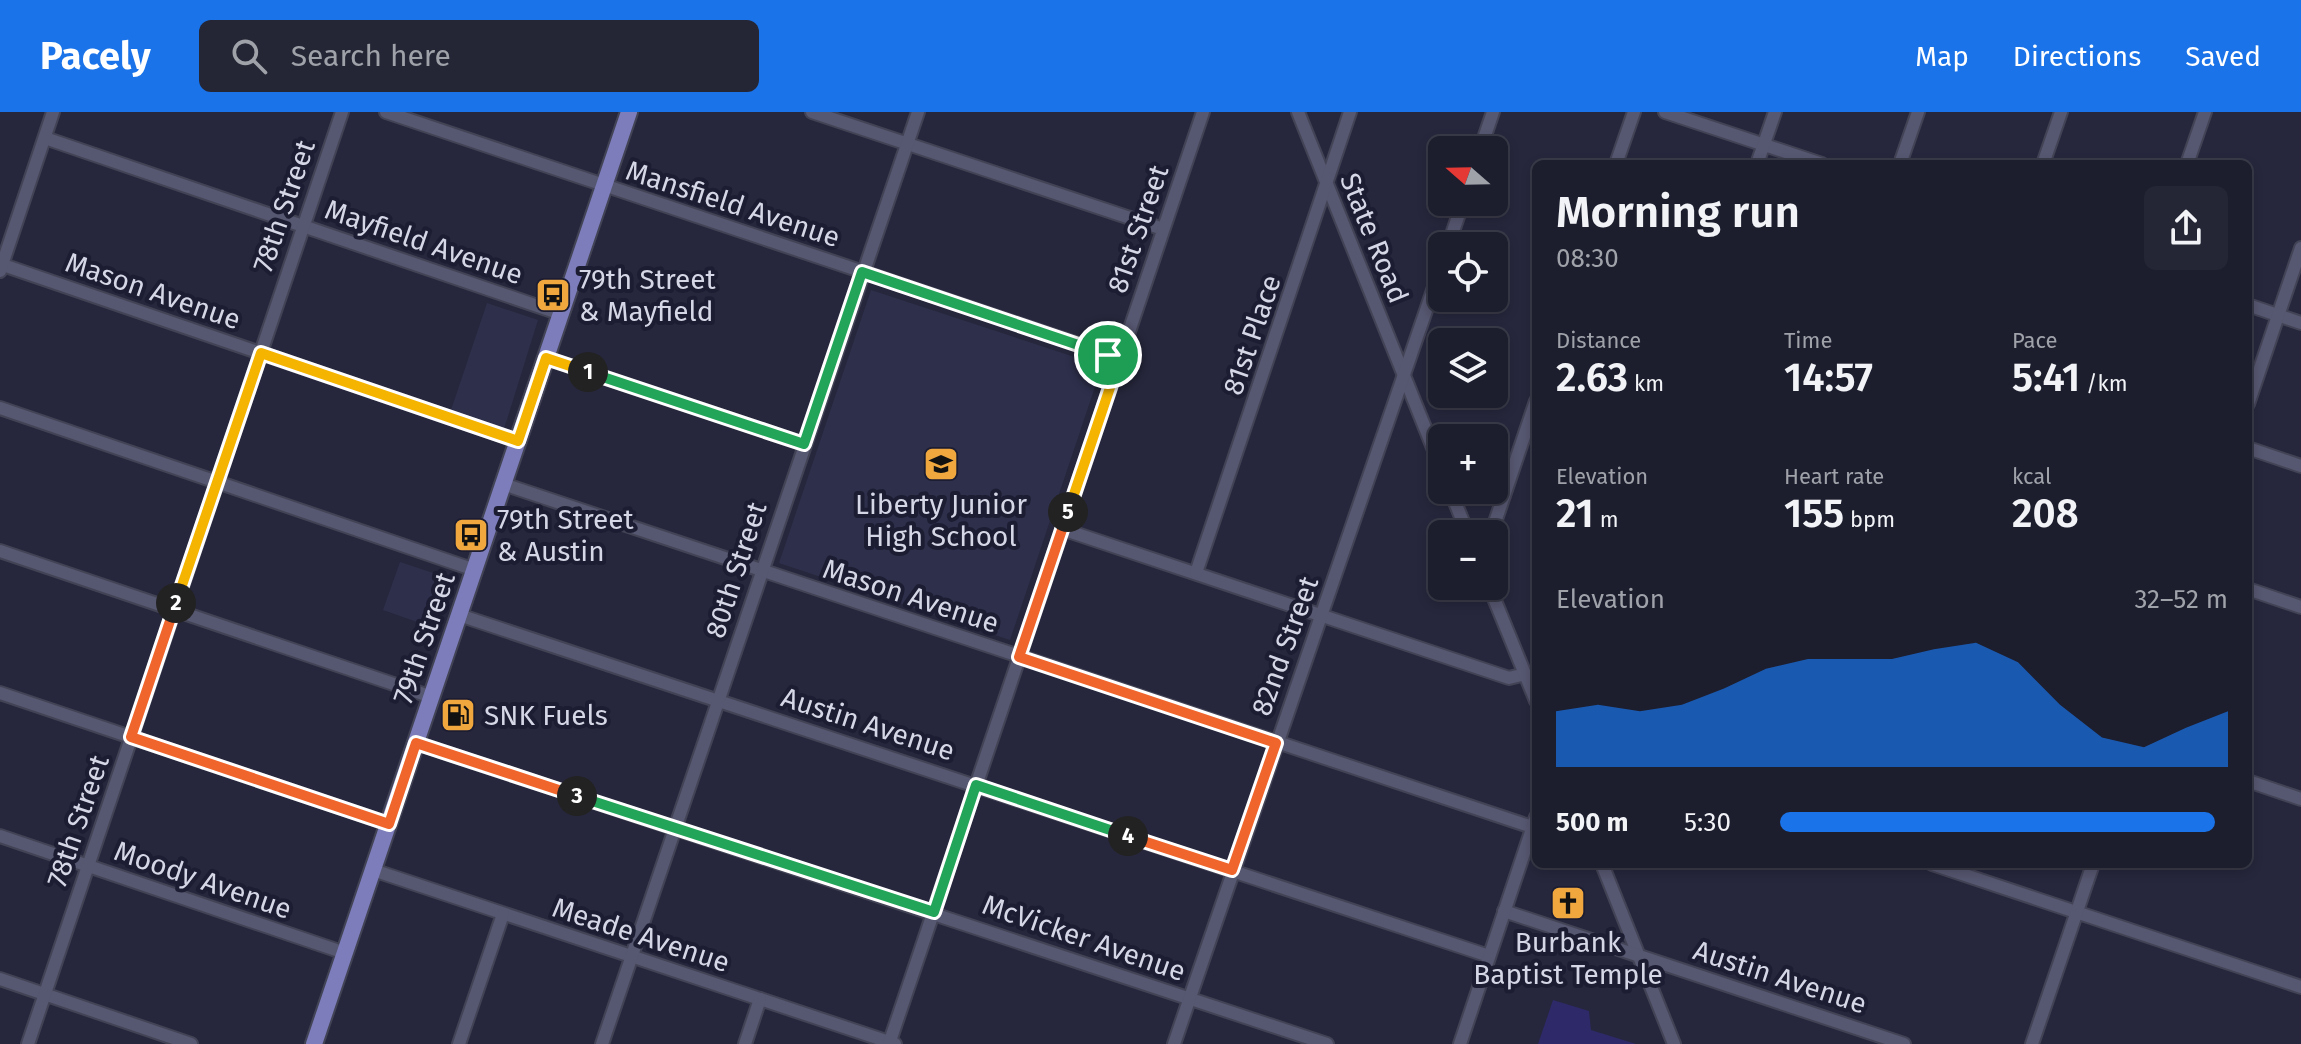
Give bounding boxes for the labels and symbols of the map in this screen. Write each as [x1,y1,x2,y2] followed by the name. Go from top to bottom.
[246,135,322,276] street label: 78th Street
[1428,136,1508,216] north arrow
[622,154,844,254] street label: Mansfield Avenue
[1101,160,1176,297] street label: 81st Street
[1333,168,1415,308] street label: State Road
[321,193,527,291] street label: Mayfield Avenue
[61,246,245,336] street label: Mason Avenue
[579,263,716,328] place label: 79th Street & Mayfield
[1216,271,1288,399] street label: 81st Place
[534,276,572,314] bus stop icon: 79th Street & Mayfield
[1074,321,1142,389] pin
[568,352,608,392] pin: 1
[922,445,960,483] school or university icon: Liberty Junior High School
[855,488,1027,553] place label: Liberty Junior High School
[1048,492,1088,532] pin: 5
[699,497,774,642] street label: 80th Street
[497,503,634,568] place label: 79th Street & Austin
[452,516,490,554] bus stop icon: 79th Street & Austin
[819,552,1003,640] street label: Mason Avenue
[386,567,462,708] street label: 79th Street
[1245,571,1326,720] street label: 82nd Street
[156,583,196,623] pin: 2
[777,680,959,768] street label: Austin Avenue
[439,696,477,734] fuel station icon: SNK Fuels
[484,699,608,732] place label: SNK Fuels
[40,750,116,891] street label: 78th Street
[557,776,597,816] pin: 3
[1108,816,1148,856] pin: 4
[110,834,296,926] street label: Moody Avenue
[1549,884,1587,922] church icon: Burbank Baptist Temple
[978,888,1190,988] street label: McVicker Avenue
[548,891,734,979] street label: Meade Avenue
[1473,926,1663,991] place label: Burbank Baptist Temple
[1689,933,1871,1021] street label: Austin Avenue

